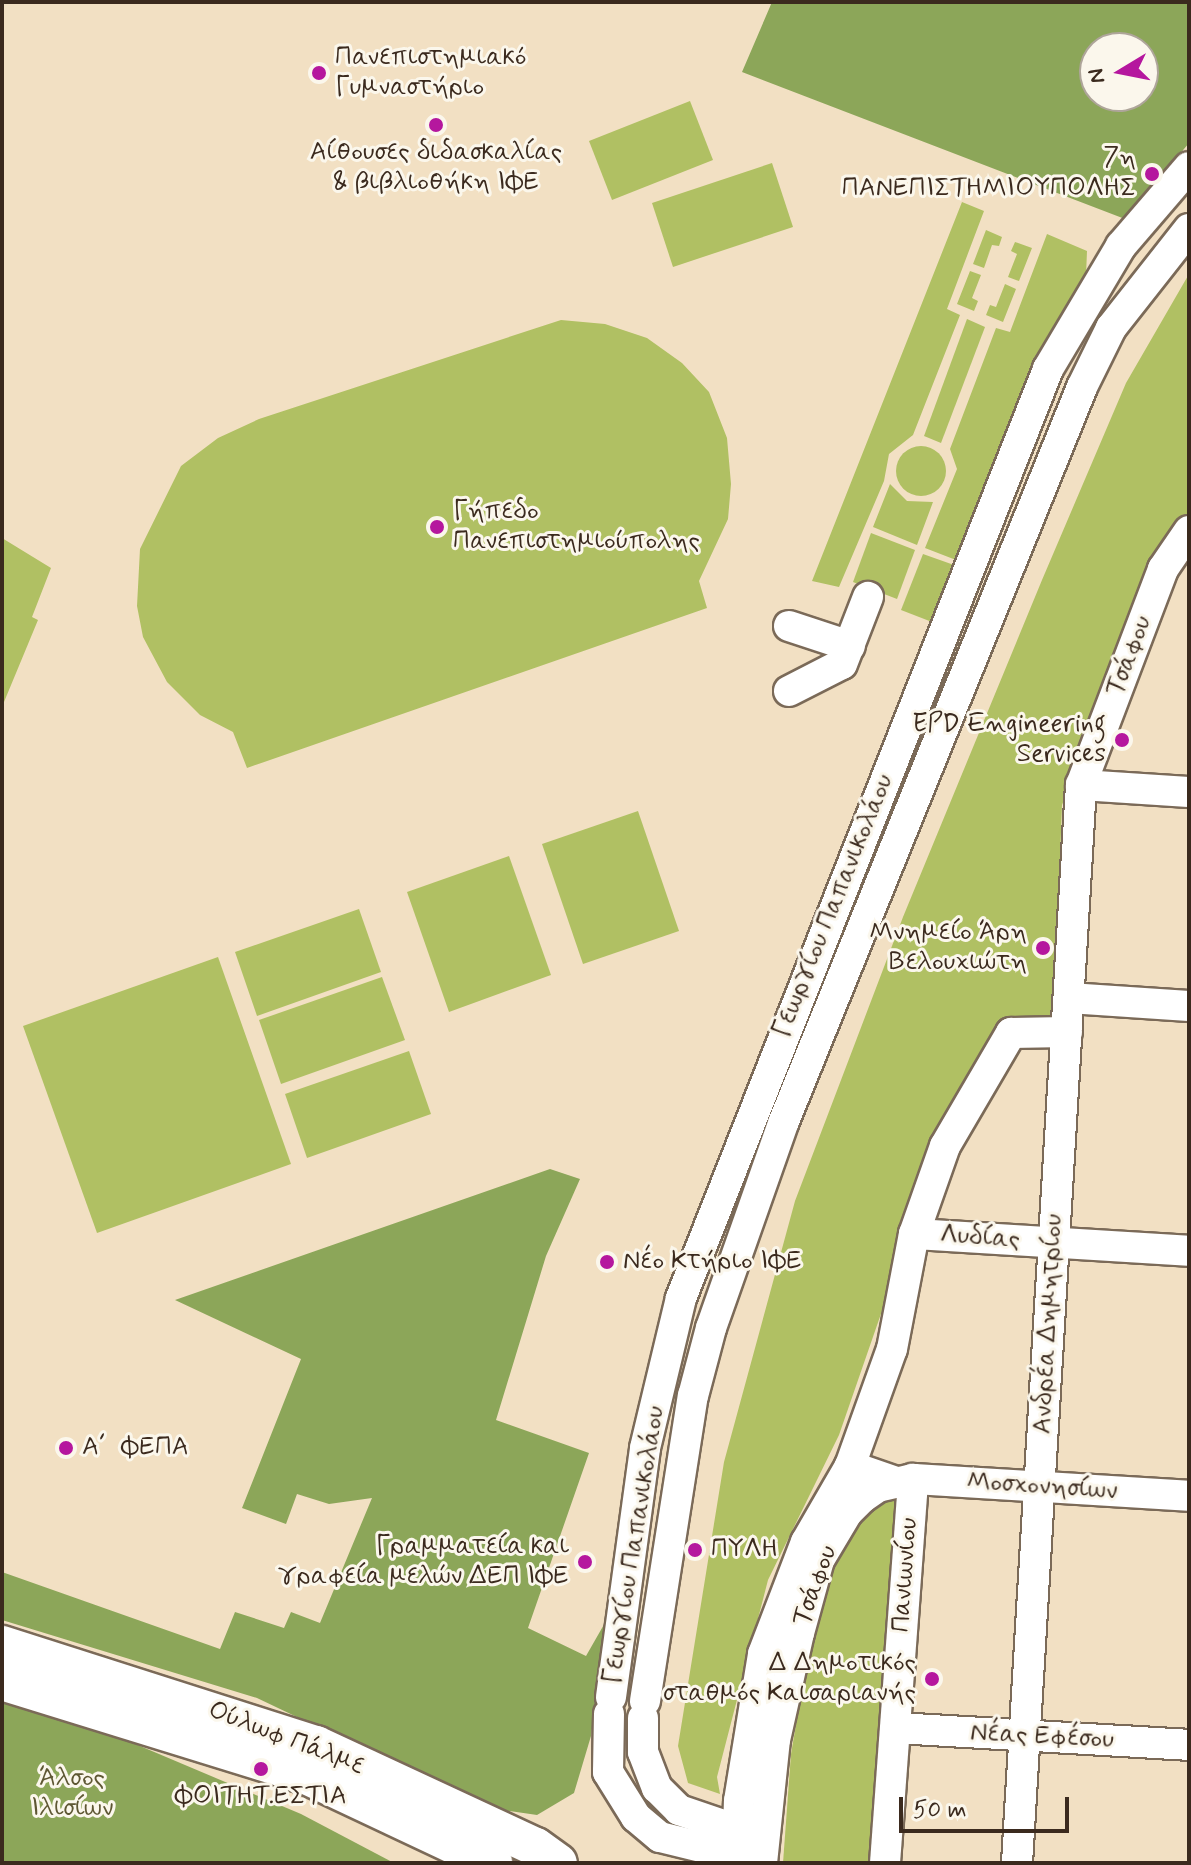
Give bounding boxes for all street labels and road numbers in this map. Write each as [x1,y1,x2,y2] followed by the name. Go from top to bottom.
[1100,611,1160,701] street label: Τσάφου
[767,770,901,1042] street label: Γεωργίου Παπανικολάου
[1028,1213,1070,1435] street label: Ανδρέα Δημητρίου
[939,1220,1021,1256] street label: Λυδίας
[598,1404,672,1686] street label: Γεωργίου Παπανικολάου
[966,1466,1118,1508] street label: Μοσχονησίων
[886,1517,926,1633] street label: Πανιωνίου
[787,1541,845,1631] street label: Τσάφου
[204,1695,368,1783] street label: Ούλωφ Πάλμε
[969,1718,1115,1756] street label: Νέας Εφέσου

